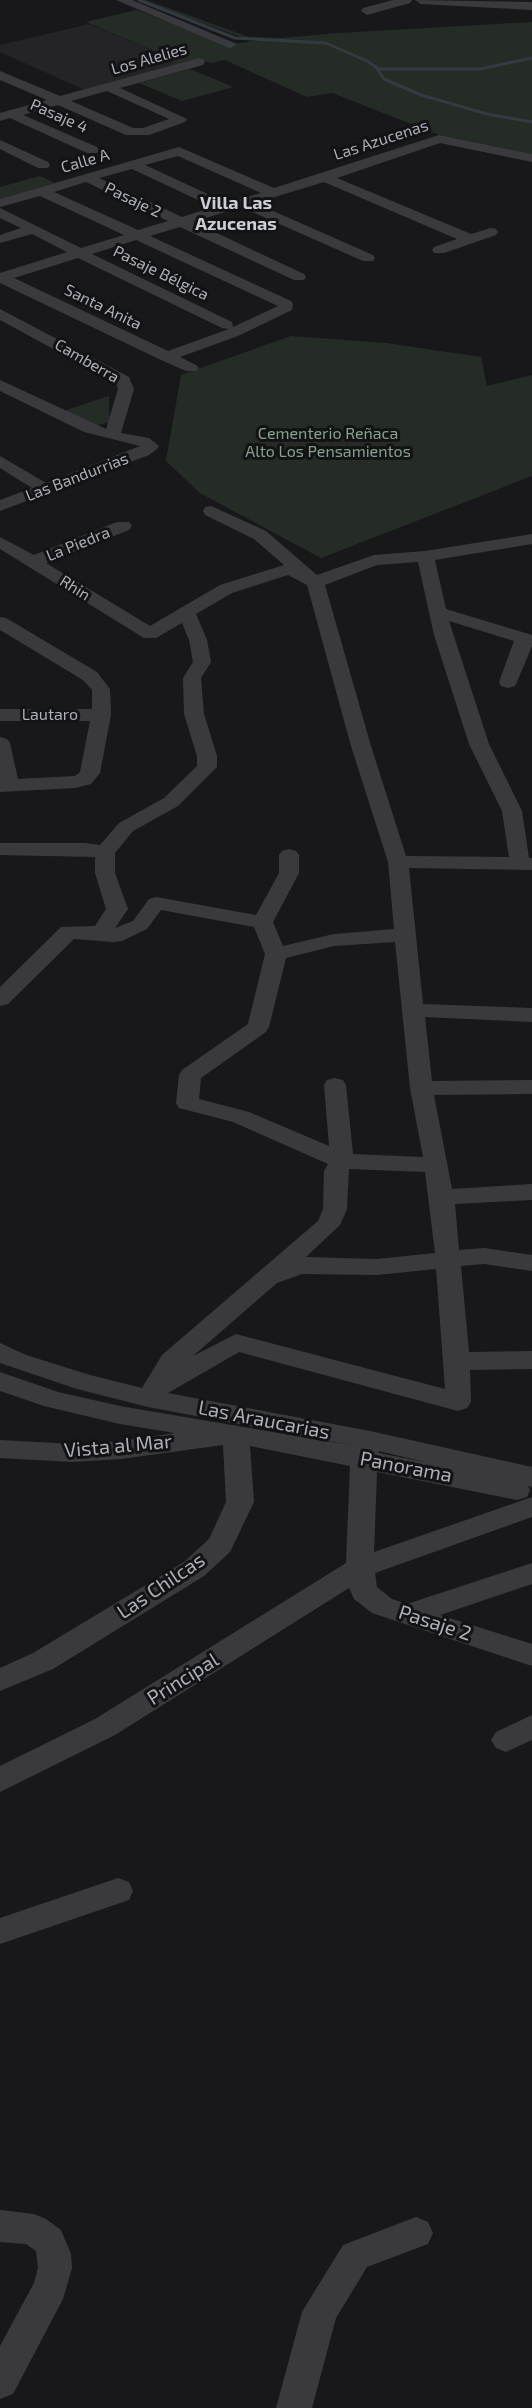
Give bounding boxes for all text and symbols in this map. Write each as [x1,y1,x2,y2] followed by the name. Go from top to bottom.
[109,39,189,79] street label: Los Alelies
[27,95,91,137] street label: Pasaje 4
[331,116,431,164] street label: Las Azucenas
[59,145,111,177] street label: Calle A
[102,178,164,222] street label: Pasaje 2
[195,192,277,234] district label: Villa Las Azucenas
[110,242,212,304] street label: Pasaje Bélgica
[61,280,145,334] street label: Santa Anita
[51,335,123,387] street label: Camberra
[245,424,411,462] park label: Cementerio Reñaca Alto Los Pensamientos
[23,449,131,505] street label: Las Bandurrias
[43,523,113,565] street label: La Piedra
[56,571,94,605] street label: Rhin
[22,705,78,725] street label: Lautaro
[196,1395,332,1445] street label: Las Araucarias
[63,1429,173,1463] street label: Vista al Mar
[358,1446,454,1488] street label: Panorama
[113,1548,209,1624] street label: Las Chilcas
[395,1600,475,1646] street label: Pasaje 2
[143,1648,223,1710] street label: Principal

